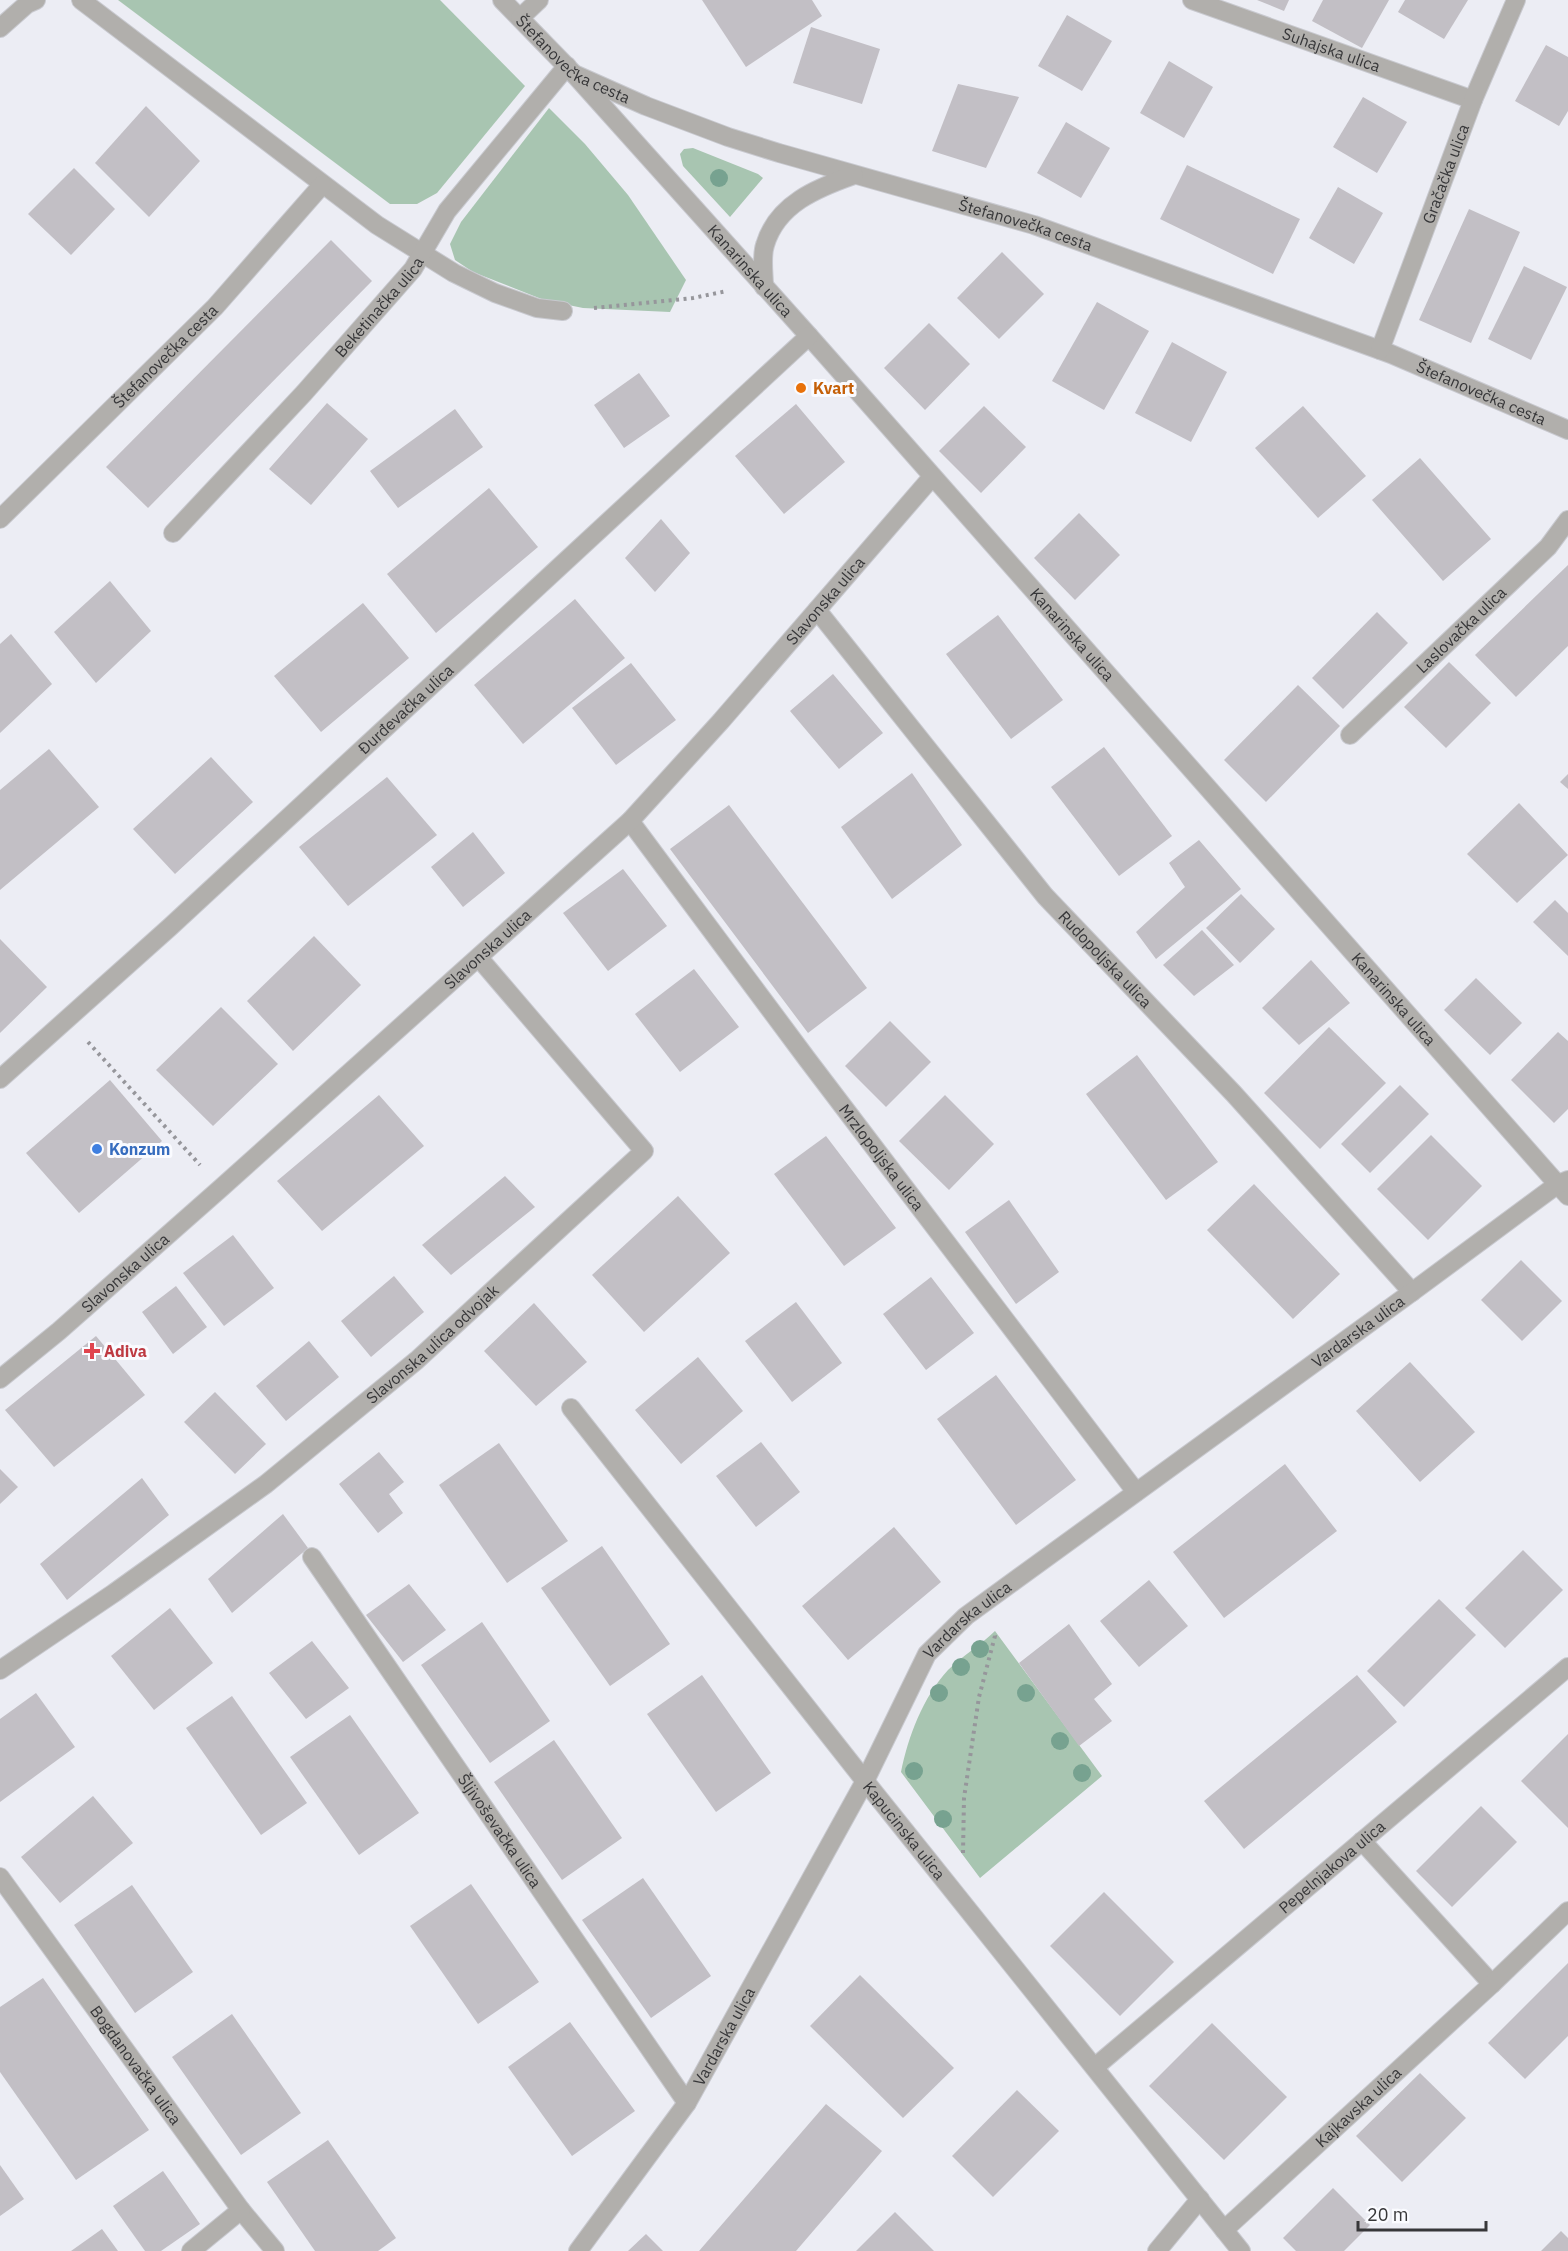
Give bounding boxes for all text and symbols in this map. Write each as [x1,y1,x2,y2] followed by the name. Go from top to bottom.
[512,10,634,108] street label: Štefanovečka cesta
[1280,23,1384,76] street label: Suhajska ulica
[1418,121,1473,226] street label: Gračačka ulica
[956,193,1096,255] street label: Štefanovečka cesta
[704,220,797,321] street label: Kanarinska ulica
[330,253,428,361] street label: Beketinačka ulica
[108,300,222,412] street label: Štefanovečka cesta
[1413,355,1550,430] street label: Štefanovečka cesta
[813,378,854,398] place label: Kvart
[794,381,808,395] marker: Kvart
[781,552,869,649] street label: Slavonska ulica
[1412,582,1510,677] street label: Laslovačka ulica
[1026,584,1119,686] street label: Kanarinska ulica
[354,660,458,758] street label: Đurđevačka ulica
[440,904,535,993] street label: Slavonska ulica
[1054,906,1157,1012] street label: Rudopoljska ulica
[1348,948,1441,1050] street label: Kanarinska ulica
[835,1100,929,1215] street label: Mrzlopoljska ulica
[109,1139,170,1159] place label: Konzum
[90,1142,104,1156] marker: Konzum
[77,1228,173,1317] street label: Slavonska ulica
[362,1280,503,1408] street label: Slavonska ulica odvojak
[1308,1291,1409,1372] street label: Vardarska ulica
[104,1341,147,1361] place label: Adiva
[85,1344,99,1358] marker: Adiva
[919,1576,1015,1663] street label: Vardarska ulica
[454,1769,546,1892] street label: Šljivoševačka ulica
[859,1777,950,1884] street label: Kapucinska ulica
[1274,1816,1389,1918] street label: Pepelnjakova ulica
[689,1983,759,2089] street label: Vardarska ulica
[86,2001,186,2129] street label: Bogdanovačka ulica
[1311,2062,1406,2151] street label: Kajkavska ulica
[1358,2194,1486,2232] scale bar
[1367,2203,1409,2226] text: 20 m

